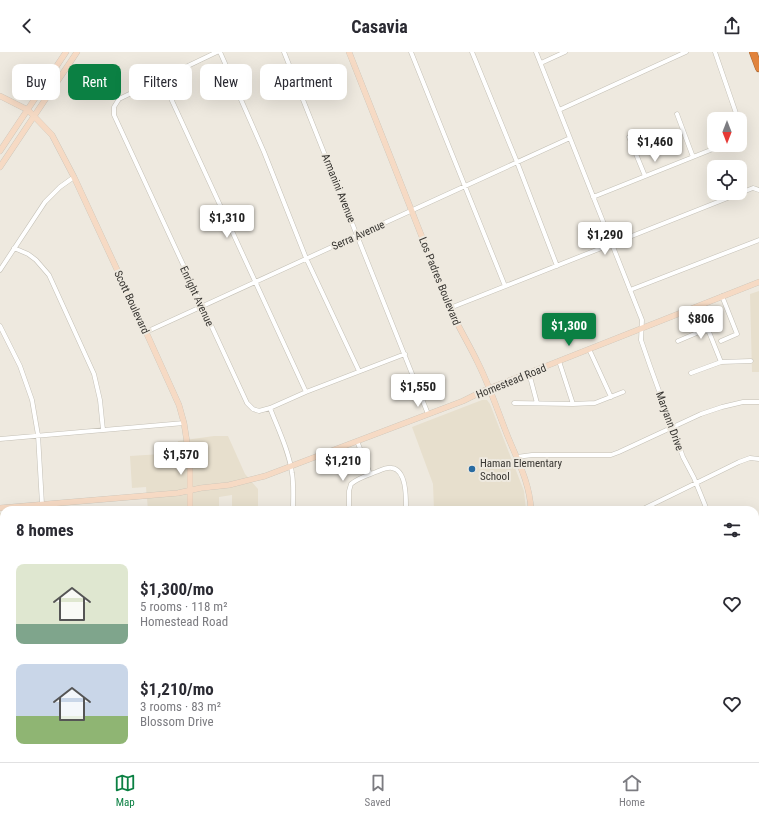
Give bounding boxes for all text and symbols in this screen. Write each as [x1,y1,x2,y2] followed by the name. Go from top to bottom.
[16,15,38,37] icon: back
[721,15,743,37] icon: share
[351,16,408,37] text: Casavia
[12,64,60,100] chip: Buy
[68,64,121,100] chip: Rent
[129,64,192,100] chip: Filters
[200,64,252,100] chip: New
[260,64,347,100] chip: Apartment
[707,112,747,152] north arrow
[707,112,747,200] map controls
[622,129,688,163] pin: $1,460
[637,134,673,149] text: $1,460
[319,152,358,225] street label: Armanini Avenue
[707,160,747,200] button: locate
[194,205,260,239] pin: $1,310
[209,210,245,225] text: $1,310
[330,218,387,253] street label: Serra Avenue
[572,222,638,256] pin: $1,290
[587,227,623,242] text: $1,290
[416,235,463,327] street label: Los Padres Boulevard
[177,264,216,328] street label: Enright Avenue
[111,268,152,336] street label: Scott Boulevard
[677,306,725,340] pin: $806
[688,311,714,326] text: $806
[536,313,602,347] pin: $1,300
[551,318,587,333] text: $1,300
[474,361,548,401] street label: Homestead Road
[385,374,451,408] pin: $1,550
[400,379,436,394] text: $1,550
[653,390,686,452] street label: Maryann Drive
[148,442,214,476] pin: $1,570
[163,447,199,462] text: $1,570
[310,448,376,482] pin: $1,210
[325,453,361,468] text: $1,210
[480,457,562,483] place label: Haman Elementary School
[467,464,477,474] marker: Haman Elementary School
[721,519,743,541] icon: filters
[16,520,74,540] text: 8 homes
[140,579,214,599] text: $1,300/mo
[48,580,96,628] icon: home
[721,593,743,615] icon: heart
[140,599,227,614] text: 5 rooms · 118 m²
[140,614,228,629] text: Homestead Road
[140,679,214,699] text: $1,210/mo
[48,680,96,728] icon: home
[721,693,743,715] icon: heart
[140,699,221,714] text: 3 rooms · 83 m²
[140,714,214,729] text: Blossom Drive
[114,772,136,809] tab: Map
[365,772,391,809] tab: Saved
[619,772,645,809] tab: Home

